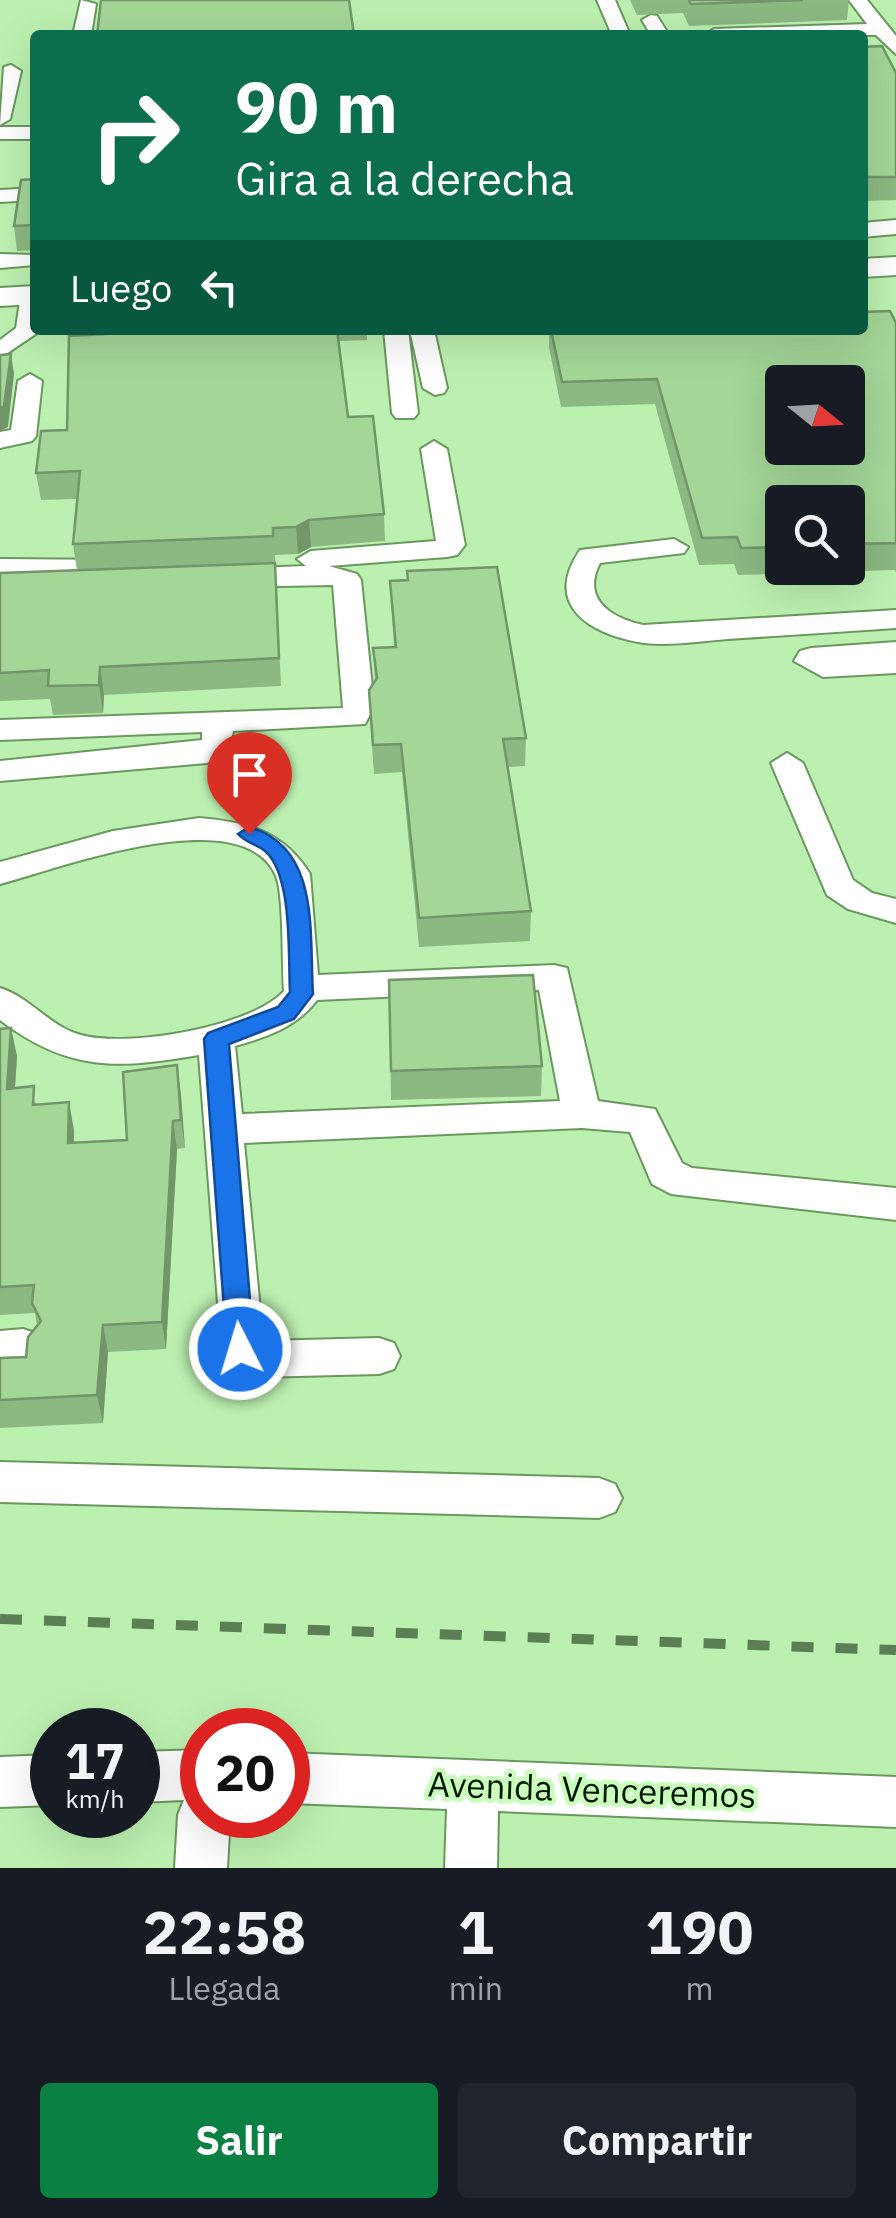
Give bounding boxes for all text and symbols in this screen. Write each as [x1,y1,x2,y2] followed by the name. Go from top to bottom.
[235,61,398,152] text: 90 m
[70,70,200,200] icon: right
[235,149,574,207] text: Gira a la derecha
[192,260,247,315] icon: left
[70,263,172,312] text: Luego
[765,365,865,465] north arrow
[765,365,865,585] map controls
[765,485,865,585] button: search
[207,732,292,835] pin
[222,747,277,802] icon: arrive
[188,1297,292,1401] position arrow
[180,1708,310,1838] speed limit sign: 20
[65,1728,125,1793] text: 17
[427,1760,757,1818] street label: Avenida Venceremos
[66,1782,124,1815] text: km/h
[143,1892,306,1971] text: 22:58
[458,1892,494,1971] text: 1
[645,1892,753,1971] text: 190
[169,1967,280,2009] text: Llegada
[449,1967,503,2009] text: min
[686,1967,713,2009] text: m
[40,2083,438,2198] button: Salir
[458,2083,856,2198] button: Compartir

